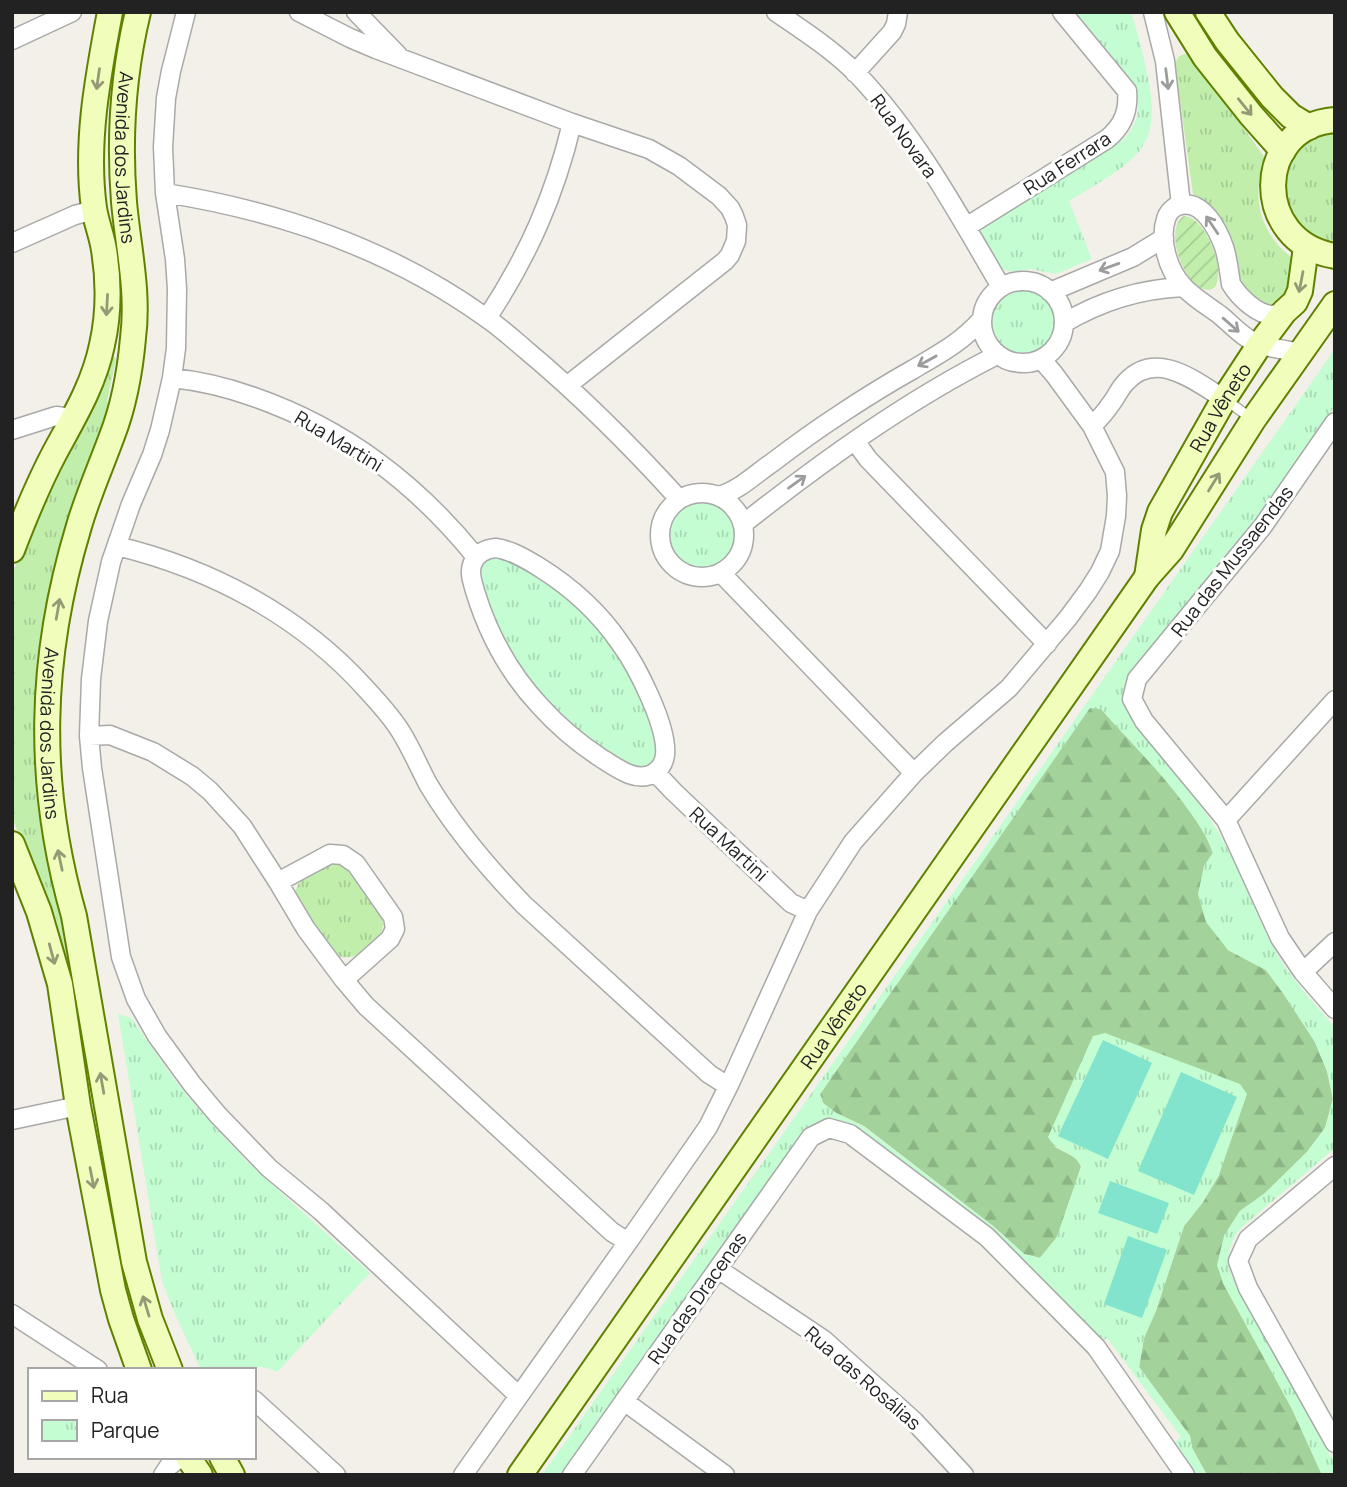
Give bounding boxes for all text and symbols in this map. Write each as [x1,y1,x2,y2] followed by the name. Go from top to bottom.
[1160,67,1173,90] one-way arrow
[92,68,105,90] one-way arrow
[109,70,142,245] street label: Avenida dos Jardins
[865,89,943,183] street label: Rua Novara
[1238,98,1253,116] one-way arrow
[1018,125,1116,201] street label: Rua Ferrara
[1205,216,1219,236] one-way arrow
[1098,262,1120,274] one-way arrow
[1294,270,1307,293] one-way arrow
[100,293,113,316] one-way arrow
[1222,317,1240,333] one-way arrow
[918,354,938,368] one-way arrow
[1183,358,1257,457] street label: Rua Vêneto
[290,404,388,478] street label: Rua Martini
[1208,472,1222,492] one-way arrow
[787,475,806,490] one-way arrow
[1165,480,1299,642] street label: Rua das Mussaendas
[52,598,66,621] one-way arrow
[34,646,66,821] street label: Avenida dos Jardins
[684,801,774,887] street label: Rua Martini
[52,849,66,872] one-way arrow
[46,943,59,965] one-way arrow
[794,977,873,1074] street label: Rua Vêneto
[95,1072,109,1095] one-way arrow
[86,1166,99,1189] one-way arrow
[642,1227,752,1369] street label: Rua das Dracenas
[138,1295,151,1317] one-way arrow
[799,1320,927,1436] street label: Rua das Rosálias
[28,1368,256,1459] legend
[91,1381,128,1409] text: Rua
[91,1416,160,1444] text: Parque

